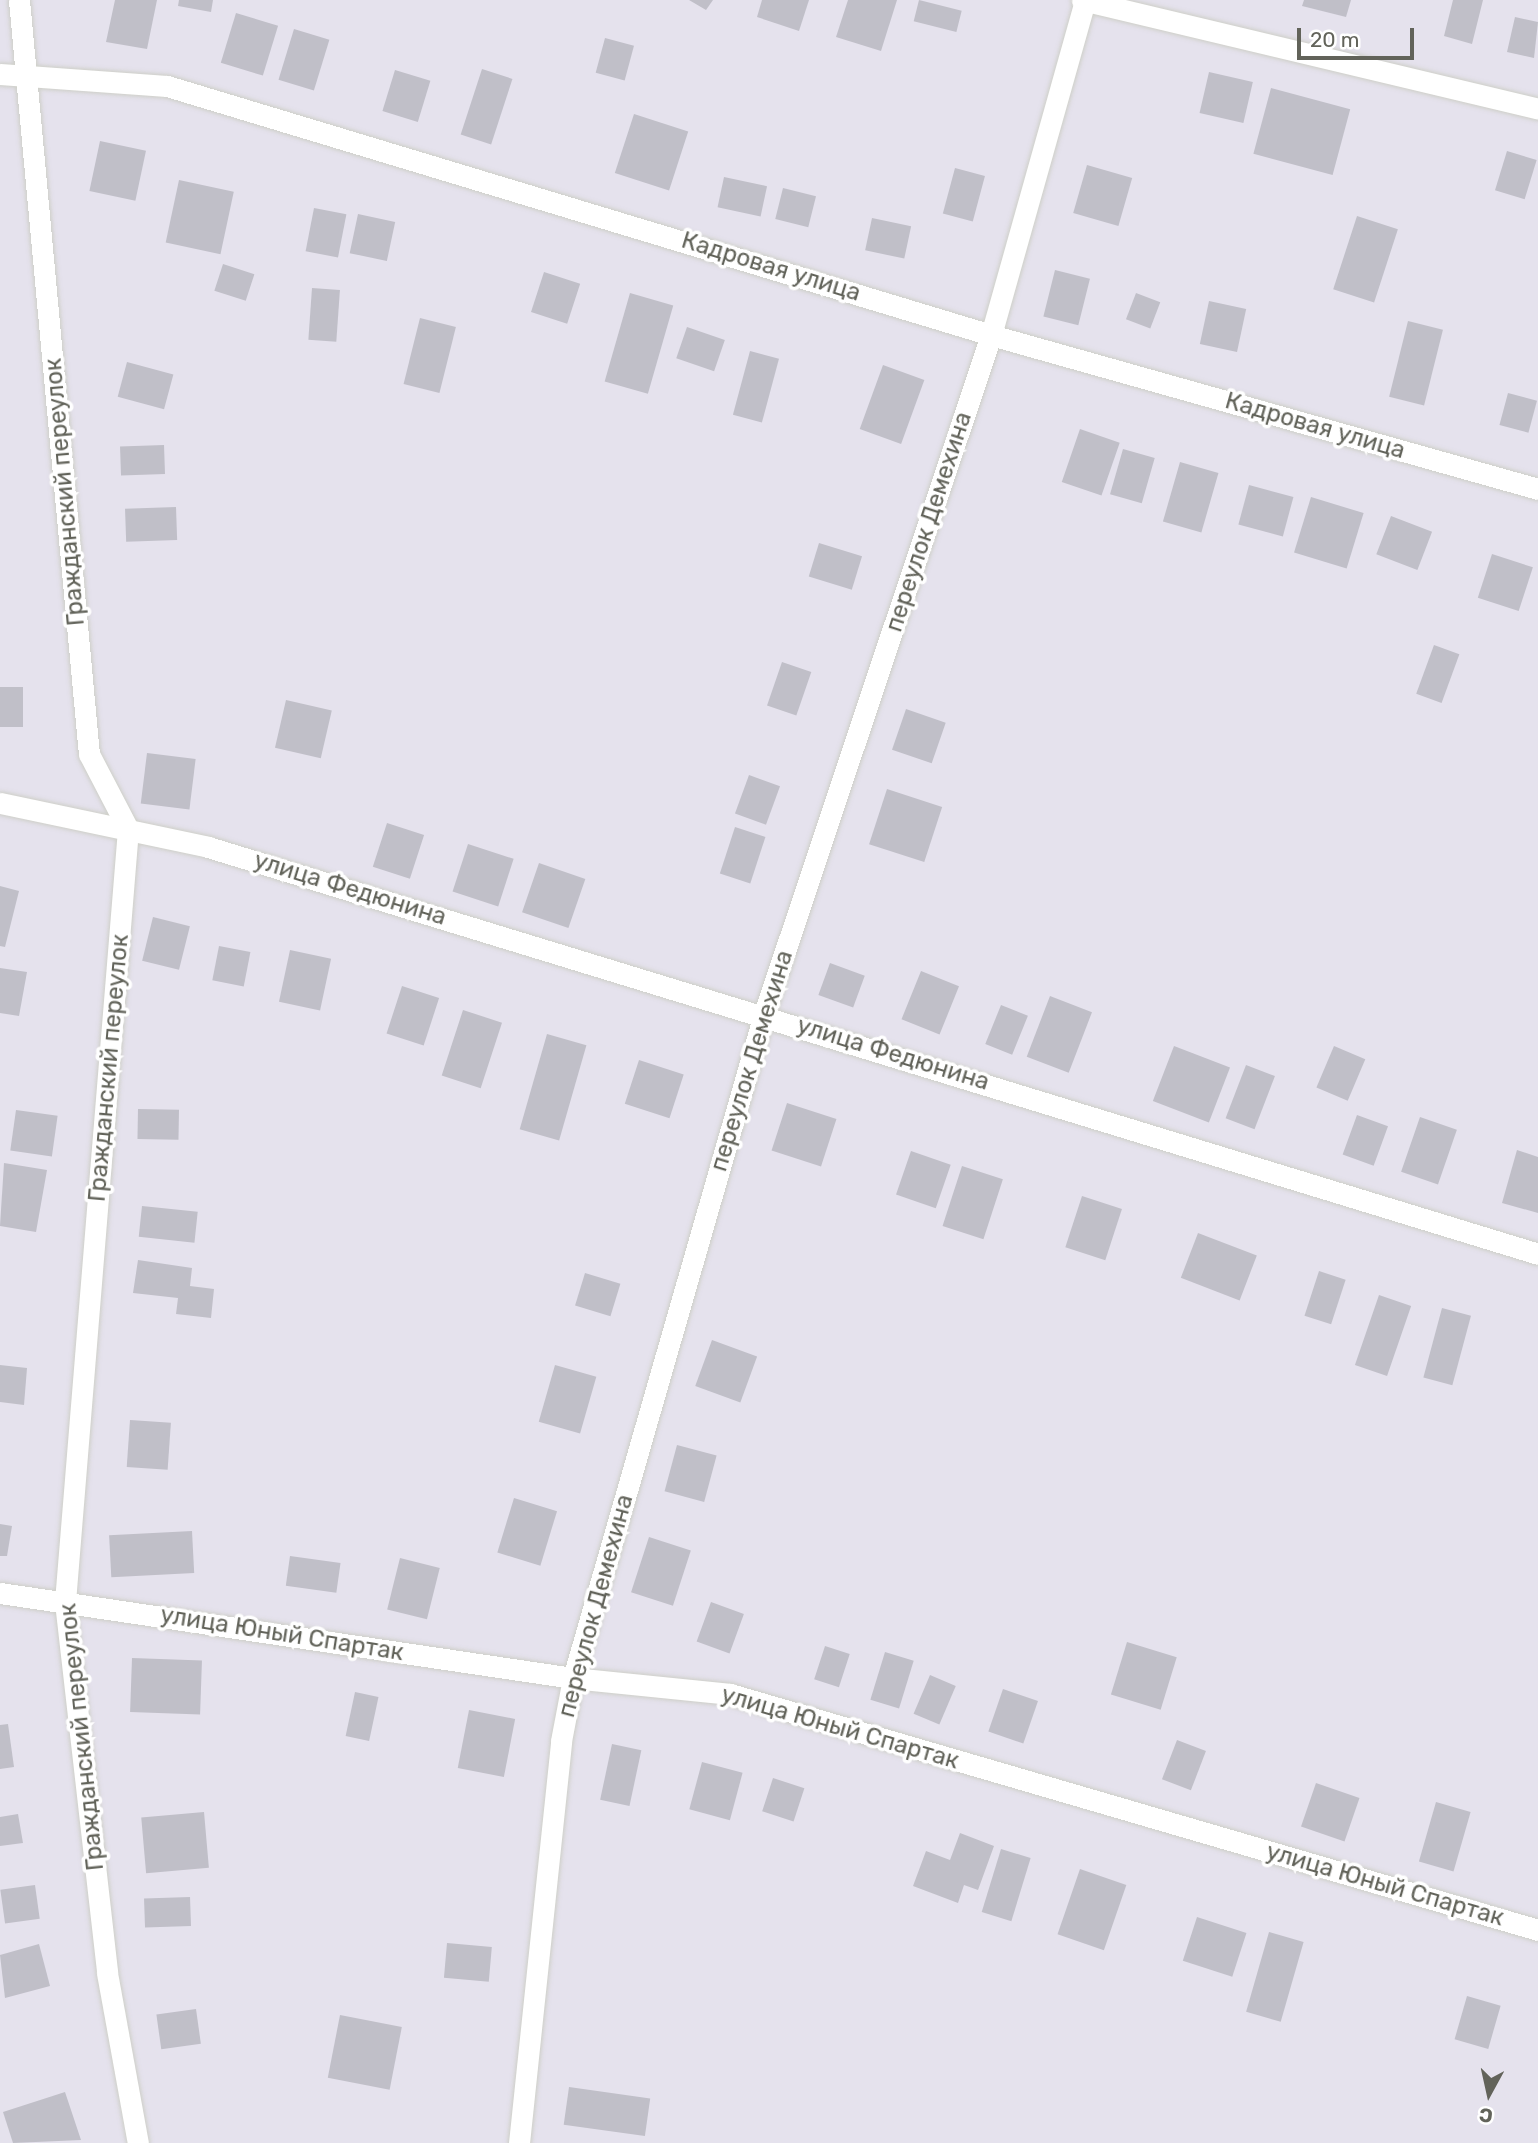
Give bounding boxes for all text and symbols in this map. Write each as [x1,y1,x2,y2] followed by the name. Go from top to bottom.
[1300,14,1417,58] scale bar
[1310,27,1359,52] text: 20 m
[678,226,864,308] street label: Кадровая улица
[39,357,91,627] street label: Гражданский переулок
[1222,387,1408,465] street label: Кадровая улица
[880,408,978,636] street label: переулок Демехина
[250,846,450,932] street label: улица Федюнина
[83,933,135,1203] street label: Гражданский переулок
[705,947,799,1175] street label: переулок Демехина
[793,1011,993,1097] street label: улица Федюнина
[552,1491,640,1721] street label: переулок Демехина
[158,1601,406,1667] street label: улица Юный Спартак
[54,1602,110,1872] street label: Гражданский переулок
[718,1680,962,1776] street label: улица Юный Спартак
[1263,1837,1507,1933] street label: улица Юный Спартак
[1454,2059,1524,2129] north arrow
[1478,2103,1494,2128] text: С

